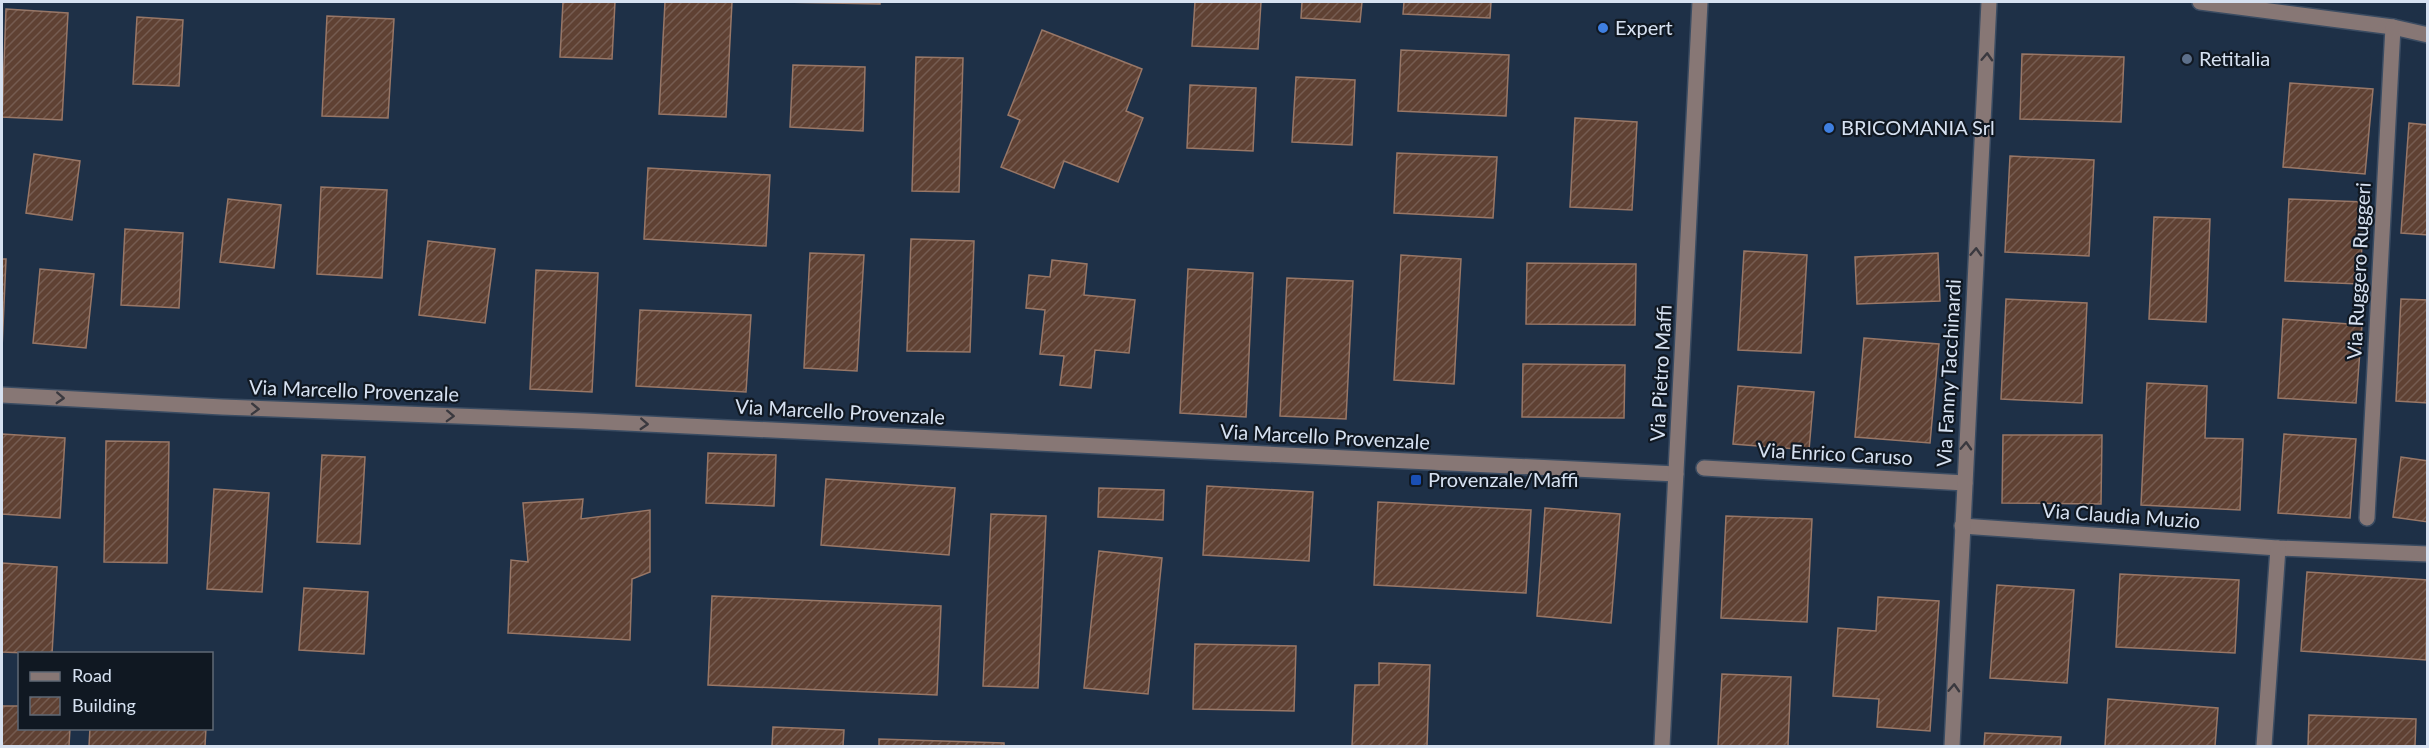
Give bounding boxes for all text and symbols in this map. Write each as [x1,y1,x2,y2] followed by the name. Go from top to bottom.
[1615,15,1673,39] place label: Expert
[1596,21,1610,35] marker: Expert
[2199,46,2270,70] place label: Retitalia
[1980,52,1993,61] one-way arrow
[2180,52,2194,66] marker: Retitalia
[1841,115,1995,139] place label: BRICOMANIA Srl
[1822,121,1836,135] marker: BRICOMANIA Srl
[2341,182,2375,360] street label: Via Ruggero Ruggeri
[1970,247,1983,256] one-way arrow
[1931,278,1965,467] street label: Via Fanny Tacchinardi
[1644,304,1676,442] street label: Via Pietro Maffi
[249,374,459,406] street label: Via Marcello Provenzale
[55,392,64,405] one-way arrow
[735,394,946,428] street label: Via Marcello Provenzale
[250,402,259,415] one-way arrow
[445,409,454,422] one-way arrow
[640,417,649,430] one-way arrow
[1220,419,1431,453] street label: Via Marcello Provenzale
[1757,437,1913,469] street label: Via Enrico Caruso
[1960,442,1973,451] one-way arrow
[1428,467,1579,491] place label: Provenzale/Maffi
[1409,473,1423,487] marker: Provenzale/Maffi
[2041,498,2201,532] street label: Via Claudia Muzio
[18,652,213,730] legend
[72,664,112,686] text: Road
[1948,684,1961,693] one-way arrow
[72,694,136,716] text: Building

